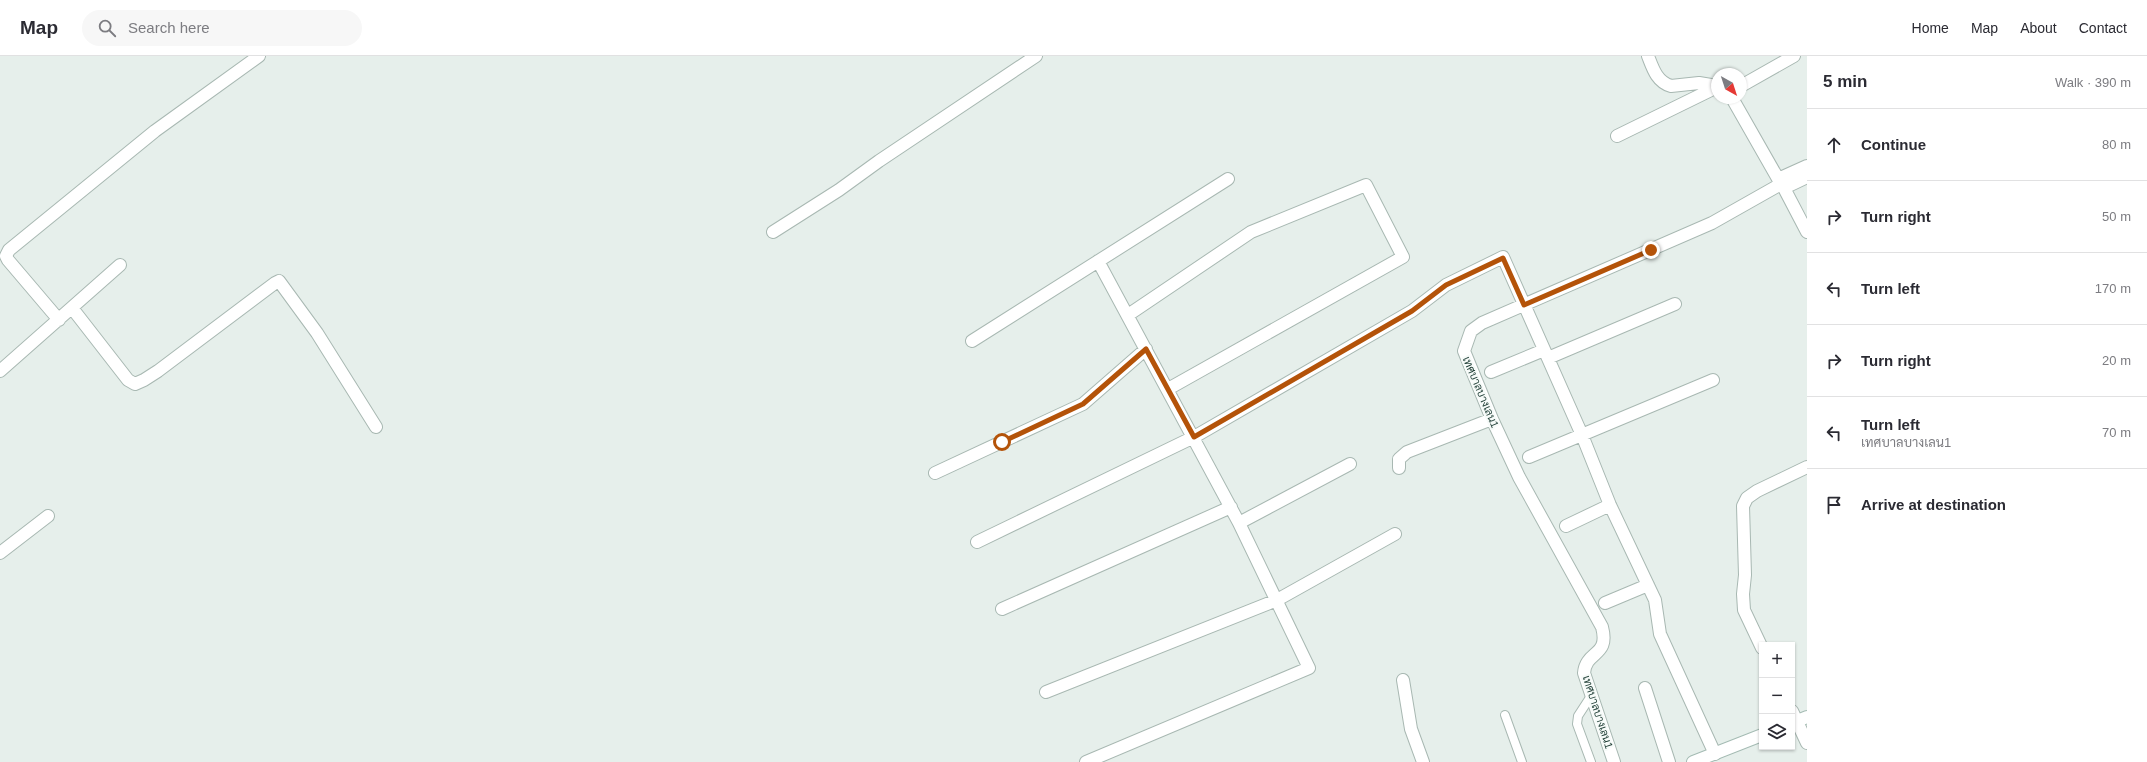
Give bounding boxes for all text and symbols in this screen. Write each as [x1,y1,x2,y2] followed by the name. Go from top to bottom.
[82,10,362,46] search box
[20,17,58,38] text: Map
[96,17,118,39] icon: search
[128,19,210,36] text: Search here
[1912,20,1949,36] text: Home
[1971,20,1998,36] text: Map
[2020,20,2057,36] text: About
[2079,20,2127,36] text: Contact
[1711,68,1747,104] north arrow
[1823,72,1867,91] text: 5 min
[2055,75,2131,90] text: Walk · 390 m
[1823,134,1845,156] icon: ahead
[1861,136,1926,153] text: Continue
[2102,137,2131,152] text: 80 m
[1823,206,1845,228] icon: right
[1861,208,1931,225] text: Turn right
[2102,209,2131,224] text: 50 m
[1642,241,1660,259] route end
[1823,278,1845,300] icon: left
[1861,280,1920,297] text: Turn left
[2095,281,2131,296] text: 170 m
[1823,350,1845,372] icon: right
[1861,352,1931,369] text: Turn right
[2102,353,2131,368] text: 20 m
[1461,354,1501,430] street label: เทศบาลบางเลน1
[1861,416,1920,433] text: Turn left
[1823,422,1845,444] icon: left
[2102,425,2131,440] text: 70 m
[993,433,1011,451] route start
[1861,435,1951,450] text: เทศบาลบางเลน1
[1823,494,1845,516] icon: arrive
[1861,496,2006,513] text: Arrive at destination
[1759,642,1795,750] map controls
[1759,642,1795,678] button: +
[1580,674,1616,750] street label: เทศบาลบางเลน1
[1759,678,1795,714] button: −
[1759,714,1795,750] button: layers

